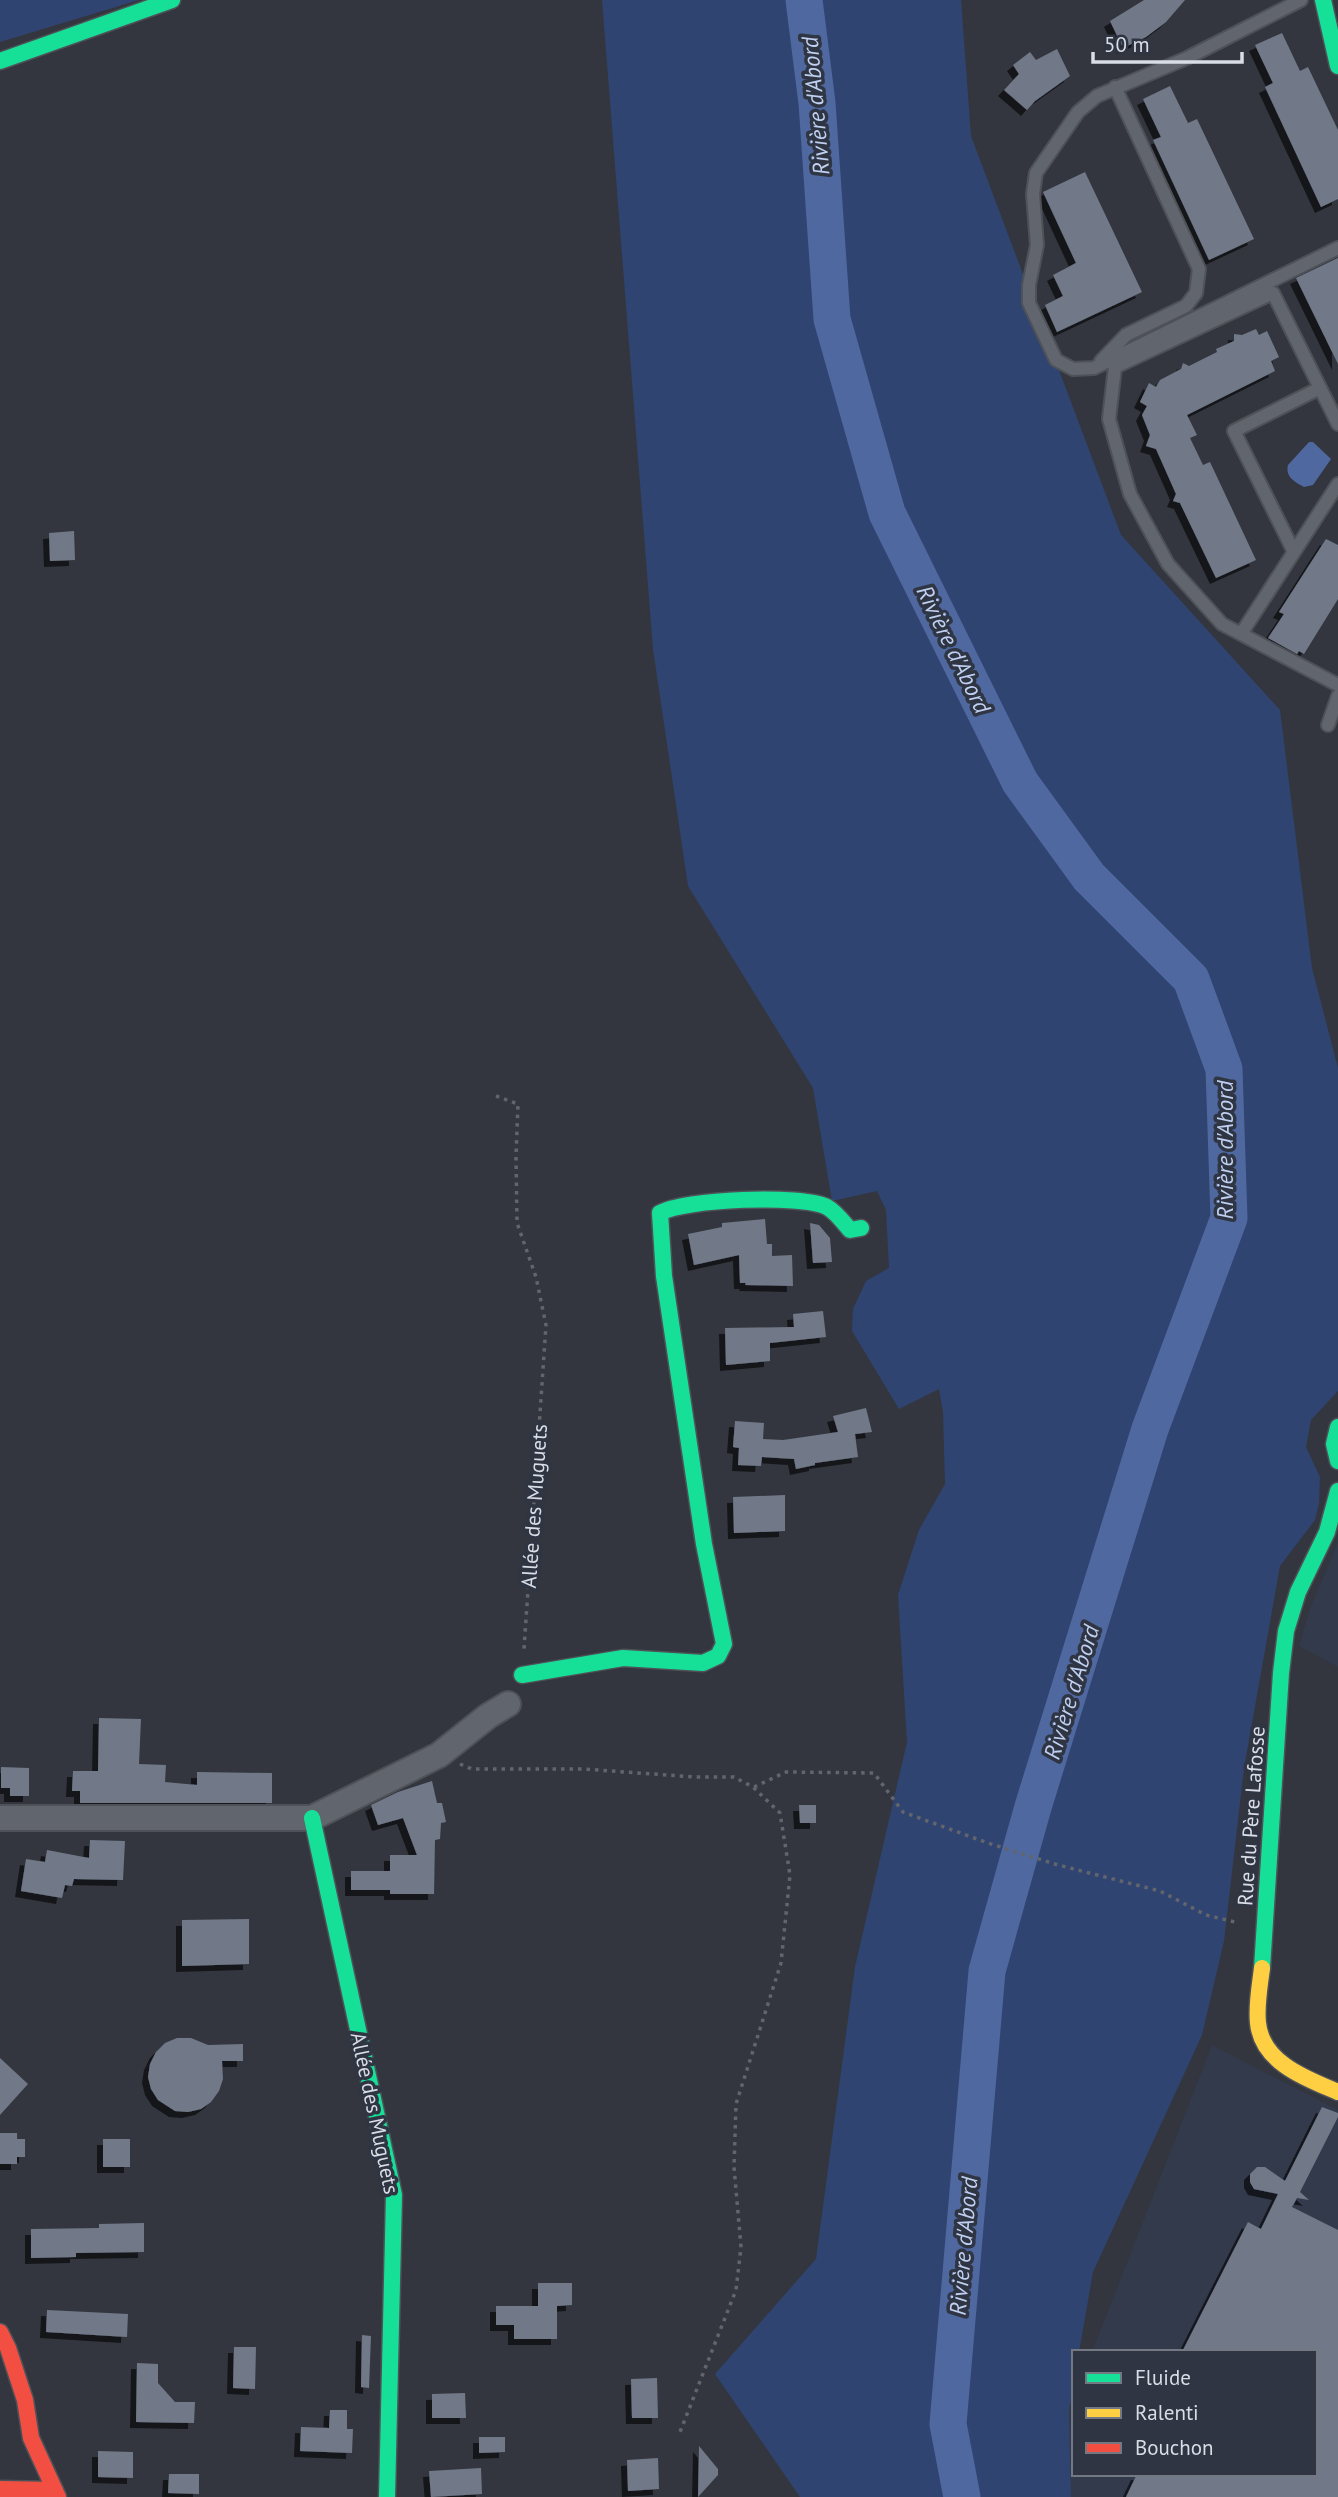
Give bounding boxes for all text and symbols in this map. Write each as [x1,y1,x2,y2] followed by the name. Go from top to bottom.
[1093,21,1242,65] scale bar
[1104,31,1150,58] text: 50 m
[794,34,836,177] water label: Rivière d'Abord
[910,580,998,719] water label: Rivière d'Abord
[1210,1079,1239,1220] water label: Rivière d'Abord
[515,1423,553,1589] street label: Allée des Muguets
[1037,1620,1106,1763] water label: Rivière d'Abord
[1231,1725,1271,1907] street label: Rue du Père Lafosse
[345,2030,405,2196] street label: Allée des Muguets
[942,2174,984,2317] water label: Rivière d'Abord
[1072,2350,1317,2476] legend
[1135,2364,1191,2391] text: Fluide
[1135,2399,1199,2426] text: Ralenti
[1135,2434,1214,2461] text: Bouchon

